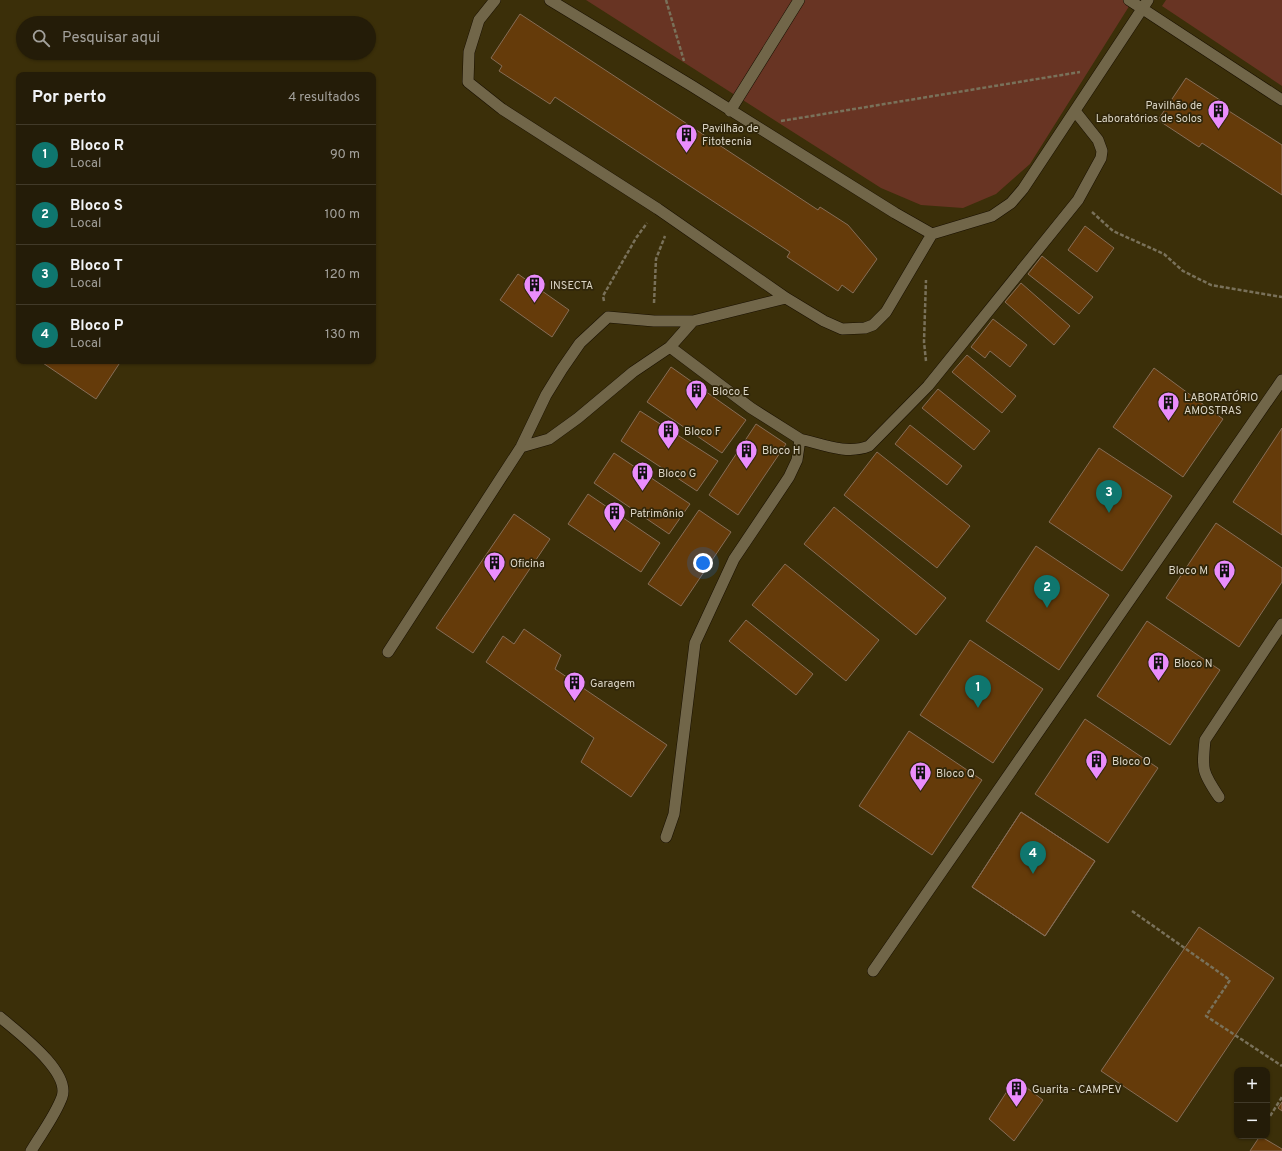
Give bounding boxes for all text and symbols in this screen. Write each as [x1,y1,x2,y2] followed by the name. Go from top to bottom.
[16,16,376,60] search box
[30,27,52,49] icon: search
[62,29,160,48] text: Pesquisar aqui
[32,87,106,109] text: Por perto
[288,90,360,106] text: 4 resultados
[1205,98,1231,131] building icon: Pavilhão de Laboratórios de Solos
[1096,99,1202,126] place label: Pavilhão de Laboratórios de Solos
[674,121,700,154] building icon: Pavilhão de Fitotecnia
[702,122,759,149] place label: Pavilhão de Fitotecnia
[70,137,124,156] text: Bloco R
[42,147,48,163] text: 1
[330,147,360,163] text: 90 m
[70,156,101,172] text: Local
[70,197,123,216] text: Bloco S
[41,207,49,223] text: 2
[324,207,360,223] text: 100 m
[70,216,101,232] text: Local
[70,257,123,276] text: Bloco T
[41,267,49,283] text: 3
[325,267,360,283] text: 120 m
[521,272,547,305] building icon: INSECTA
[70,276,101,292] text: Local
[550,279,593,293] place label: INSECTA
[70,317,123,336] text: Bloco P
[41,327,49,343] text: 4
[325,327,360,343] text: 130 m
[70,336,101,352] text: Local
[684,378,710,411] building icon: Bloco E
[712,385,749,399] place label: Bloco E
[1155,390,1181,423] building icon: LABORATÓRIO AMOSTRAS
[1184,390,1258,418] place label: LABORATÓRIO AMOSTRAS
[656,418,682,451] building icon: Bloco F
[684,425,721,439] place label: Bloco F
[734,437,760,470] building icon: Bloco H
[762,444,800,458] place label: Bloco H
[629,460,655,493] building icon: Bloco G
[658,467,696,481] place label: Bloco G
[1096,480,1122,513] pin: 3
[601,500,627,533] building icon: Patrimônio
[630,507,684,521] place label: Patrimônio
[481,550,507,583] building icon: Oficina
[693,553,713,573] your location
[510,557,545,571] place label: Oficina
[1211,557,1237,590] building icon: Bloco M
[1168,564,1208,578] place label: Bloco M
[1034,575,1060,608] pin: 2
[1145,650,1171,683] building icon: Bloco N
[1174,657,1213,671] place label: Bloco N
[562,670,588,703] building icon: Garagem
[965,675,991,708] pin: 1
[590,677,635,691] place label: Garagem
[1083,748,1109,781] building icon: Bloco O
[1112,755,1151,769] place label: Bloco O
[907,760,933,793] building icon: Bloco Q
[936,767,975,781] place label: Bloco Q
[1020,841,1046,874] pin: 4
[1234,1067,1270,1139] map controls
[1234,1067,1270,1103] button: +
[1003,1076,1029,1109] building icon: Guarita - CAMPEV
[1032,1083,1122,1097] place label: Guarita - CAMPEV
[1234,1103,1270,1139] button: −

